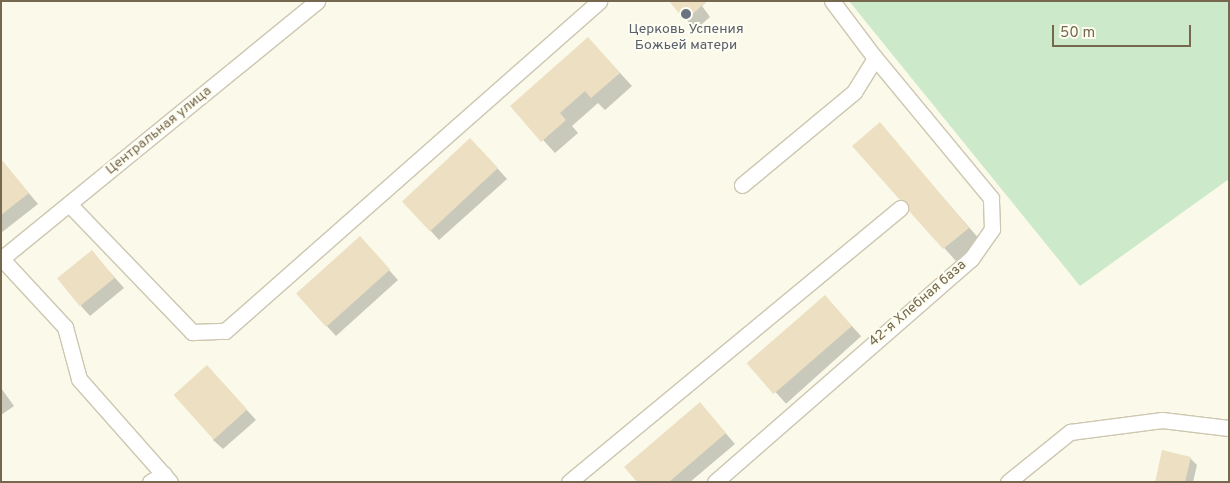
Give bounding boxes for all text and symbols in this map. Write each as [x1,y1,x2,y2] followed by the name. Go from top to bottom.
[680,8,692,20] marker: Церковь Успения Божьей матери
[1055,15,1194,47] scale bar
[628,22,744,54] place label: Церковь Успения Божьей матери
[1060,24,1095,43] text: 50 m
[103,83,215,179] street label: Центральная улица
[866,257,970,351] street label: 42-я Хлебная база

